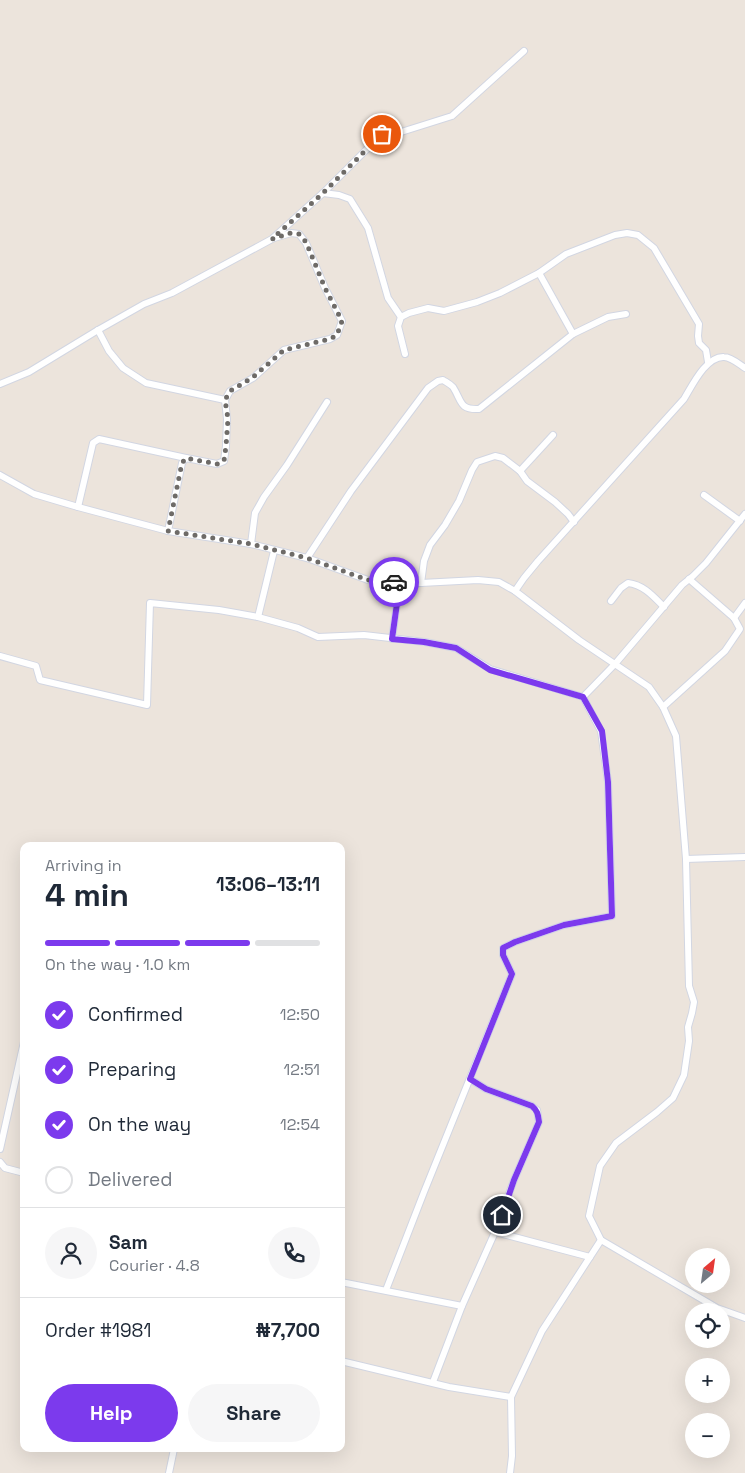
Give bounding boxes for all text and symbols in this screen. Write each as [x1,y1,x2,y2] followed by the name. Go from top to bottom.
[361,113,403,155] pin
[368,120,396,148] icon: bag
[369,557,419,607] courier
[380,568,408,596] icon: car
[45,855,122,876] text: Arriving in
[216,872,320,897] text: 13:06–13:11
[45,875,129,915] text: 4 min
[45,954,190,975] text: On the way · 1.0 km
[45,1001,73,1029] icon: check
[88,1002,183,1027] text: Confirmed
[280,1004,320,1025] text: 12:50
[45,1056,73,1084] icon: check
[88,1057,176,1082] text: Preparing
[284,1059,320,1080] text: 12:51
[45,1111,73,1139] icon: check
[88,1112,191,1137] text: On the way
[280,1114,320,1135] text: 12:54
[88,1167,173,1192] text: Delivered
[481,1194,523,1236] pin
[488,1201,516,1229] icon: home
[45,1227,97,1279] button: person
[268,1227,320,1279] button: phone
[109,1230,148,1255] text: Sam
[685,1248,730,1292] north arrow
[685,1248,730,1458] map controls
[109,1255,200,1276] text: Courier · 4.8
[685,1303,730,1348] button: locate
[45,1318,151,1343] text: Order #1981
[255,1318,320,1343] text: ₦7,700
[685,1358,730,1403] button: +
[45,1384,178,1442] button: Help
[188,1384,320,1442] button: Share
[685,1413,730,1458] button: −

